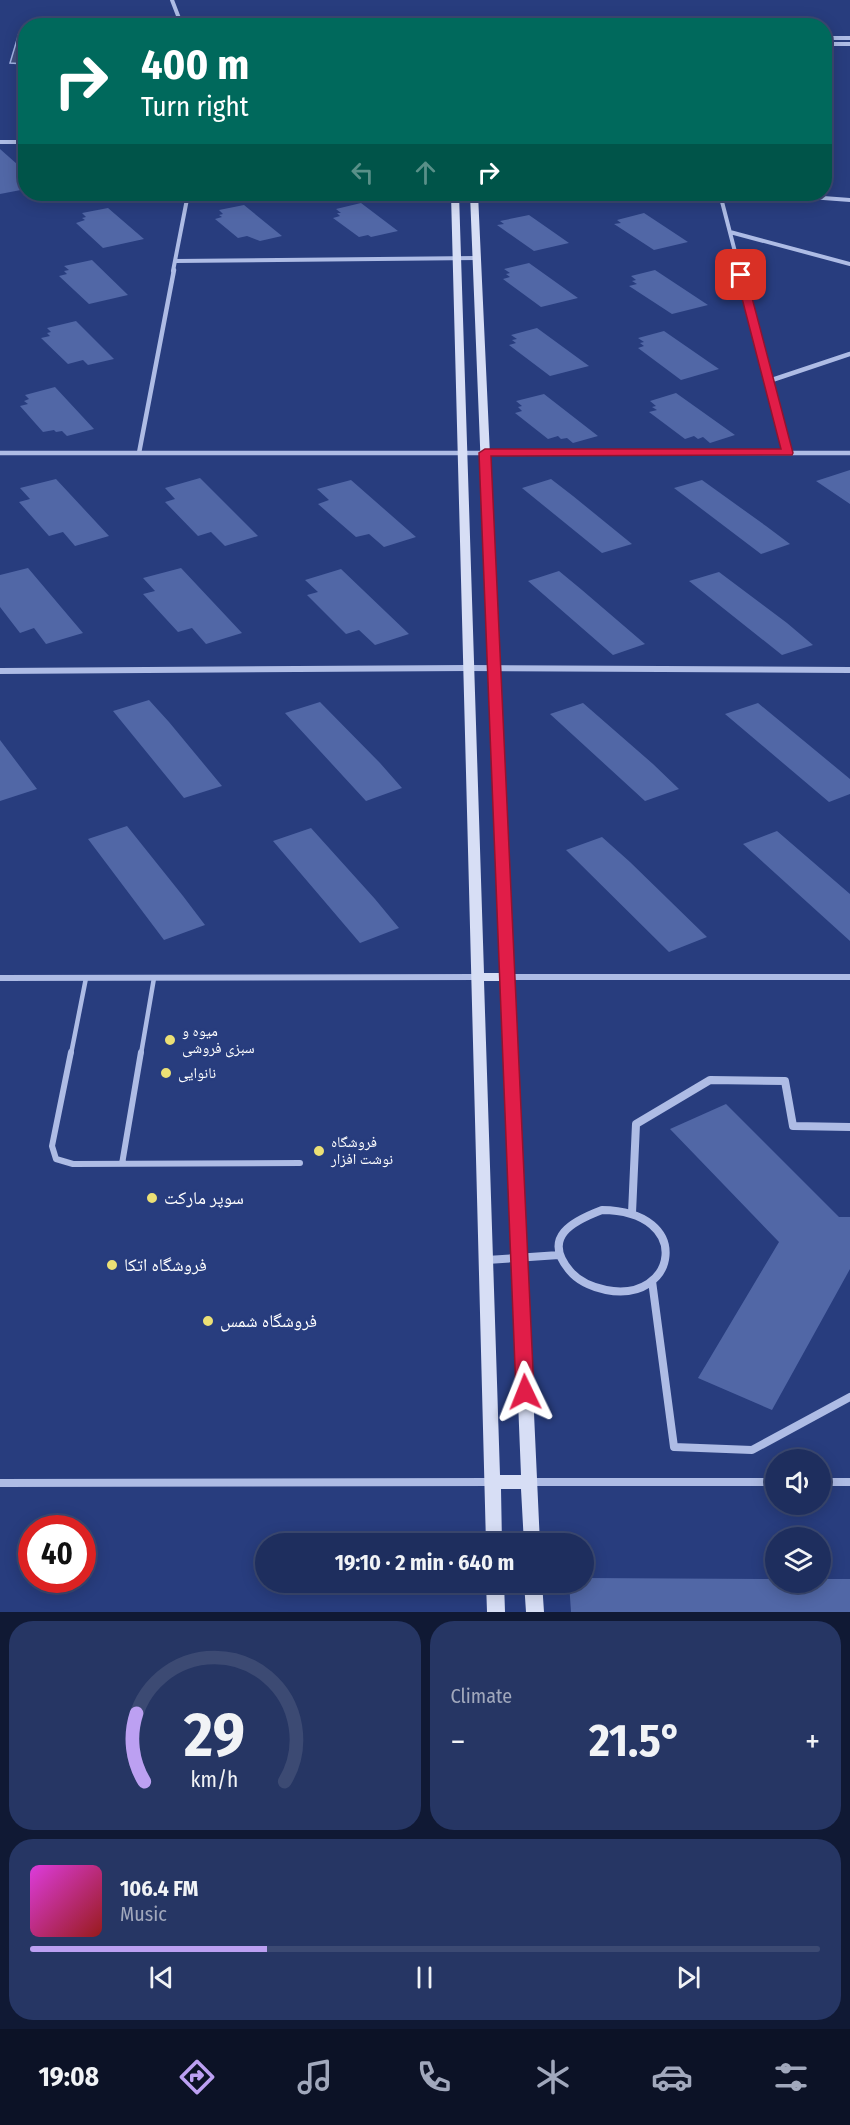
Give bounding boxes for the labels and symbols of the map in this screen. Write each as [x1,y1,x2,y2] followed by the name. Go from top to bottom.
[715,249,766,300] pin
[182,1022,255,1058] place label: میوه و سبزی فروشی
[163,1033,177,1047] marker: میوه و سبزی فروشی
[178,1064,216,1083] place label: نانوایی
[159,1066,173,1080] marker: نانوایی
[330,1133,393,1168] place label: فروشگاه نوشت افزار
[312,1144,326,1158] marker: فروشگاه نوشت افزار
[164,1187,244,1209] place label: سوپر مارکت
[145,1191,159,1205] marker: سوپر مارکت
[124,1254,207,1276] place label: فروشگاه اتکا
[105,1258,119,1272] marker: فروشگاه اتکا
[220,1310,317,1332] place label: فروشگاه شمس
[201,1314,215,1328] marker: فروشگاه شمس
[493,1360,557,1424] position arrow
[18,1515,96,1593] speed limit sign: 40

